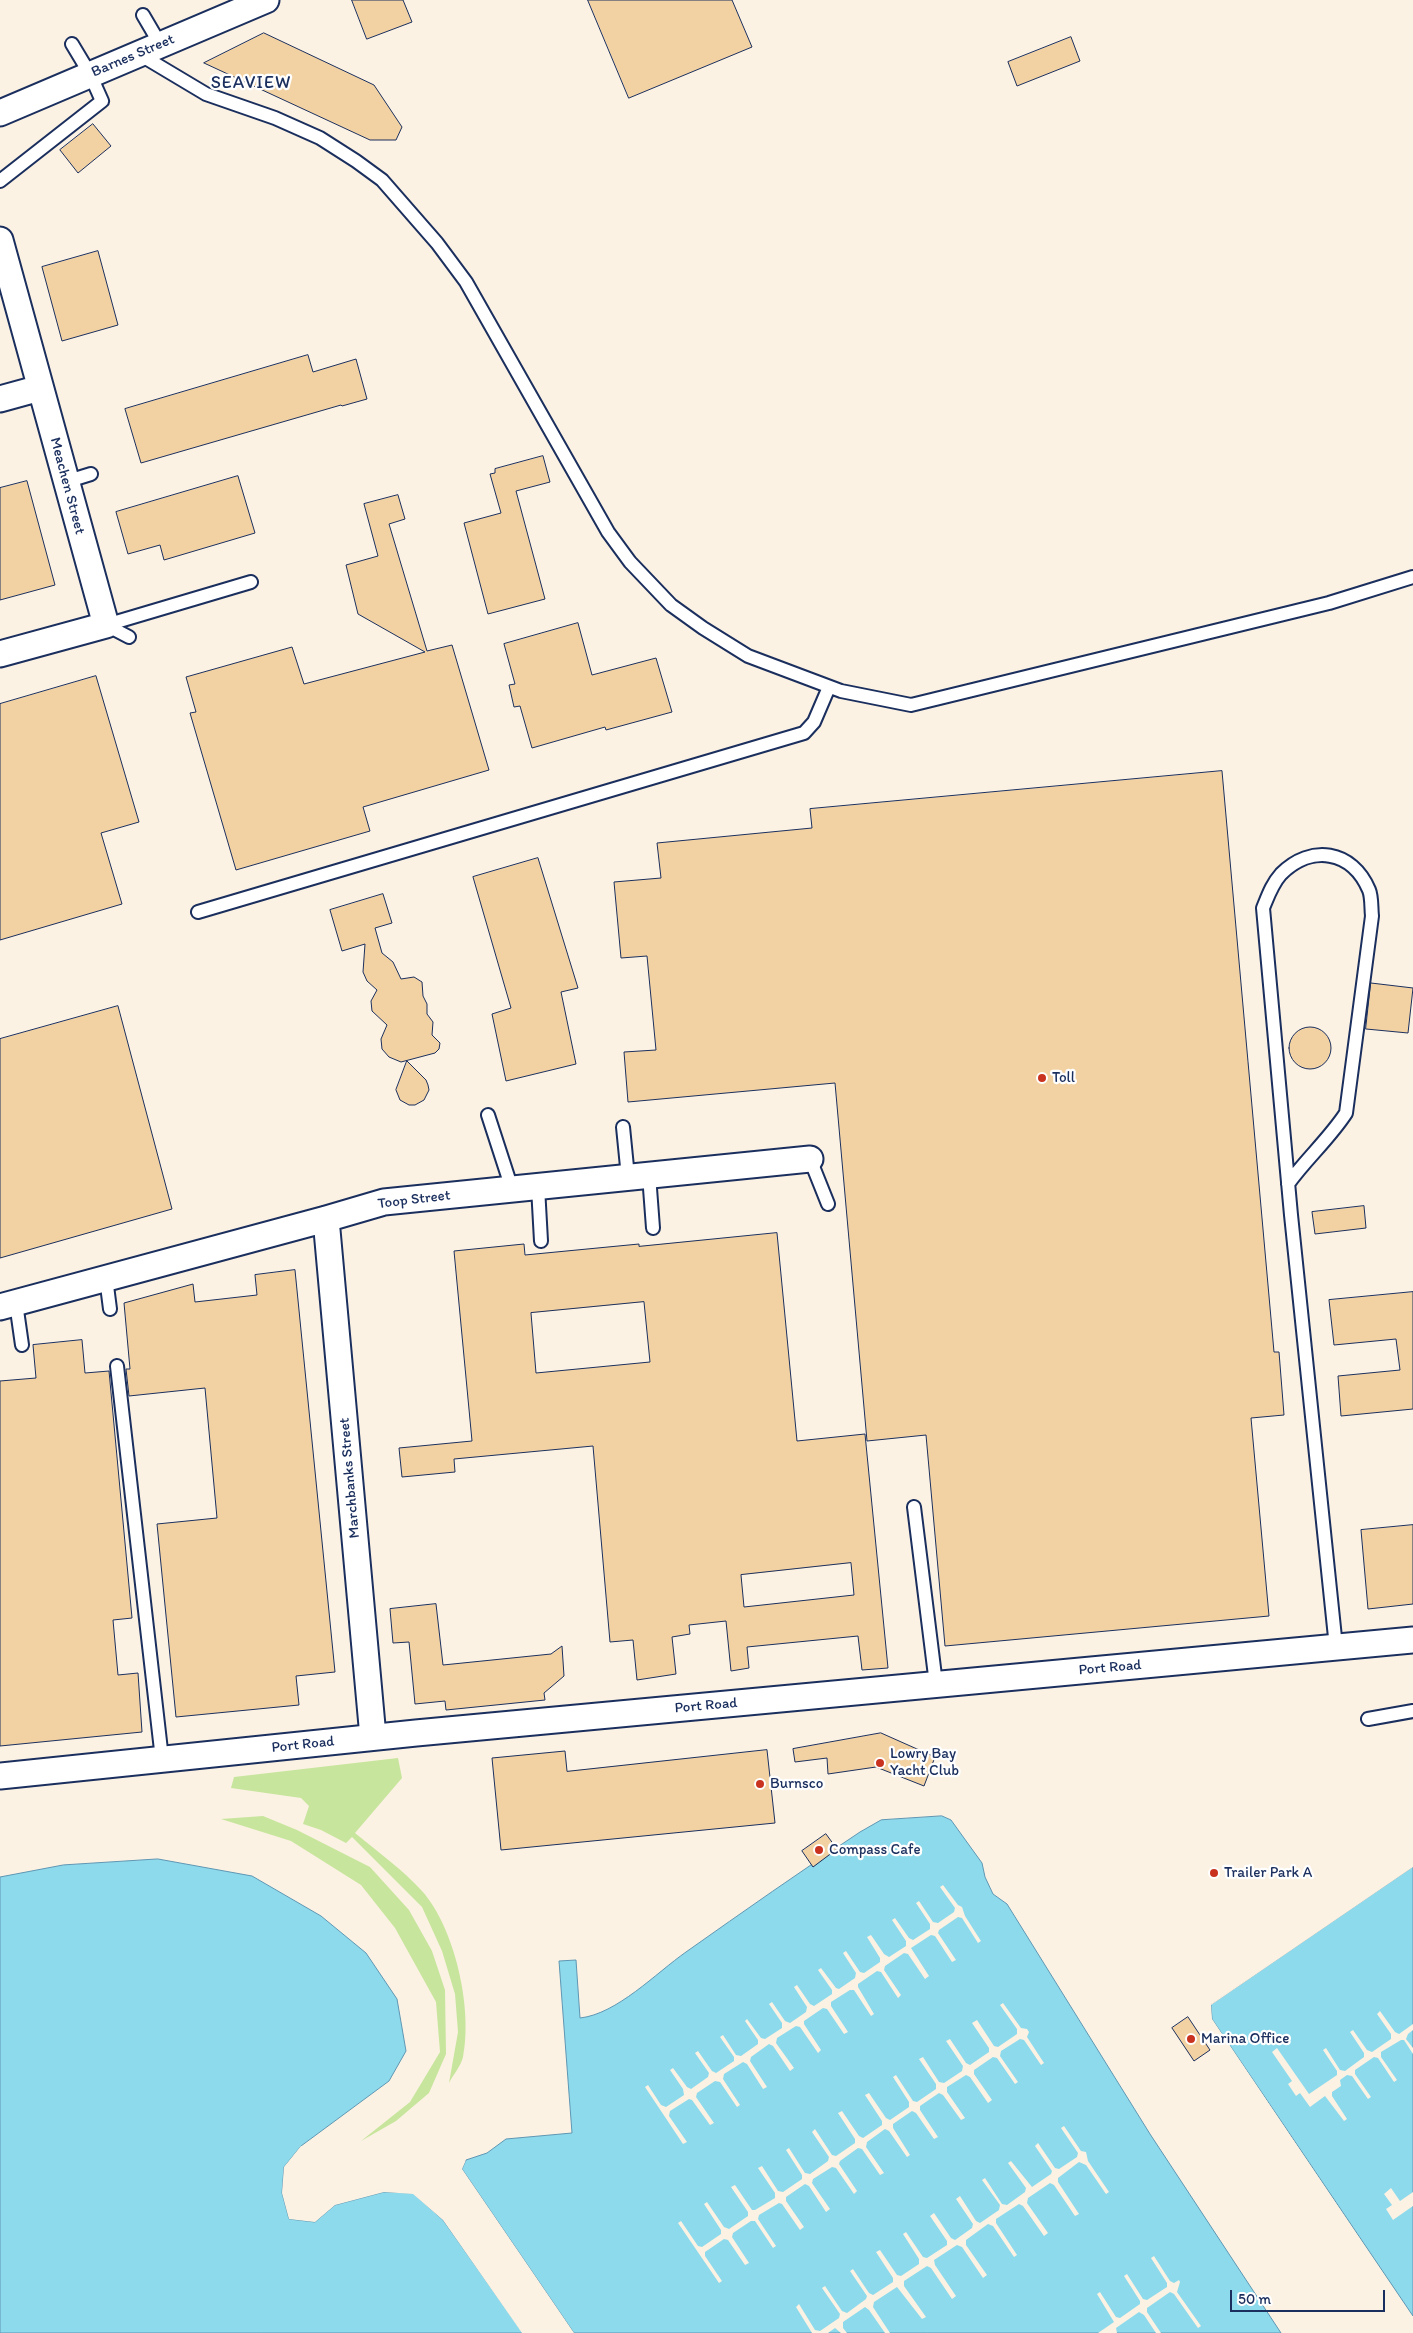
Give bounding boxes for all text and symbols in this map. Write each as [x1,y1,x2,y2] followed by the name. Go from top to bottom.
[89,30,177,82] street label: Barnes Street
[210,72,292,94] district label: SEAVIEW
[45,435,89,537] street label: Meachen Street
[1052,1069,1075,1087] place label: Toll
[1036,1072,1048,1084] marker: Toll
[377,1187,451,1213] street label: Toop Street
[336,1417,364,1539] street label: Marchbanks Street
[1078,1656,1142,1680] street label: Port Road
[674,1694,738,1718] street label: Port Road
[271,1733,335,1757] street label: Port Road
[890,1745,959,1780] place label: Lowry Bay Yacht Club
[874,1757,886,1769] marker: Lowry Bay Yacht Club
[770,1775,823,1793] place label: Burnsco
[754,1778,766,1790] marker: Burnsco
[829,1841,921,1859] place label: Compass Cafe
[813,1844,825,1856] marker: Compass Cafe
[1224,1864,1312,1882] place label: Trailer Park A
[1208,1867,1220,1879] marker: Trailer Park A
[1201,2030,1289,2048] place label: Marina Office
[1185,2033,1197,2045] marker: Marina Office
[1233,2280,1388,2312] scale bar
[1238,2290,1271,2308] text: 50 m

